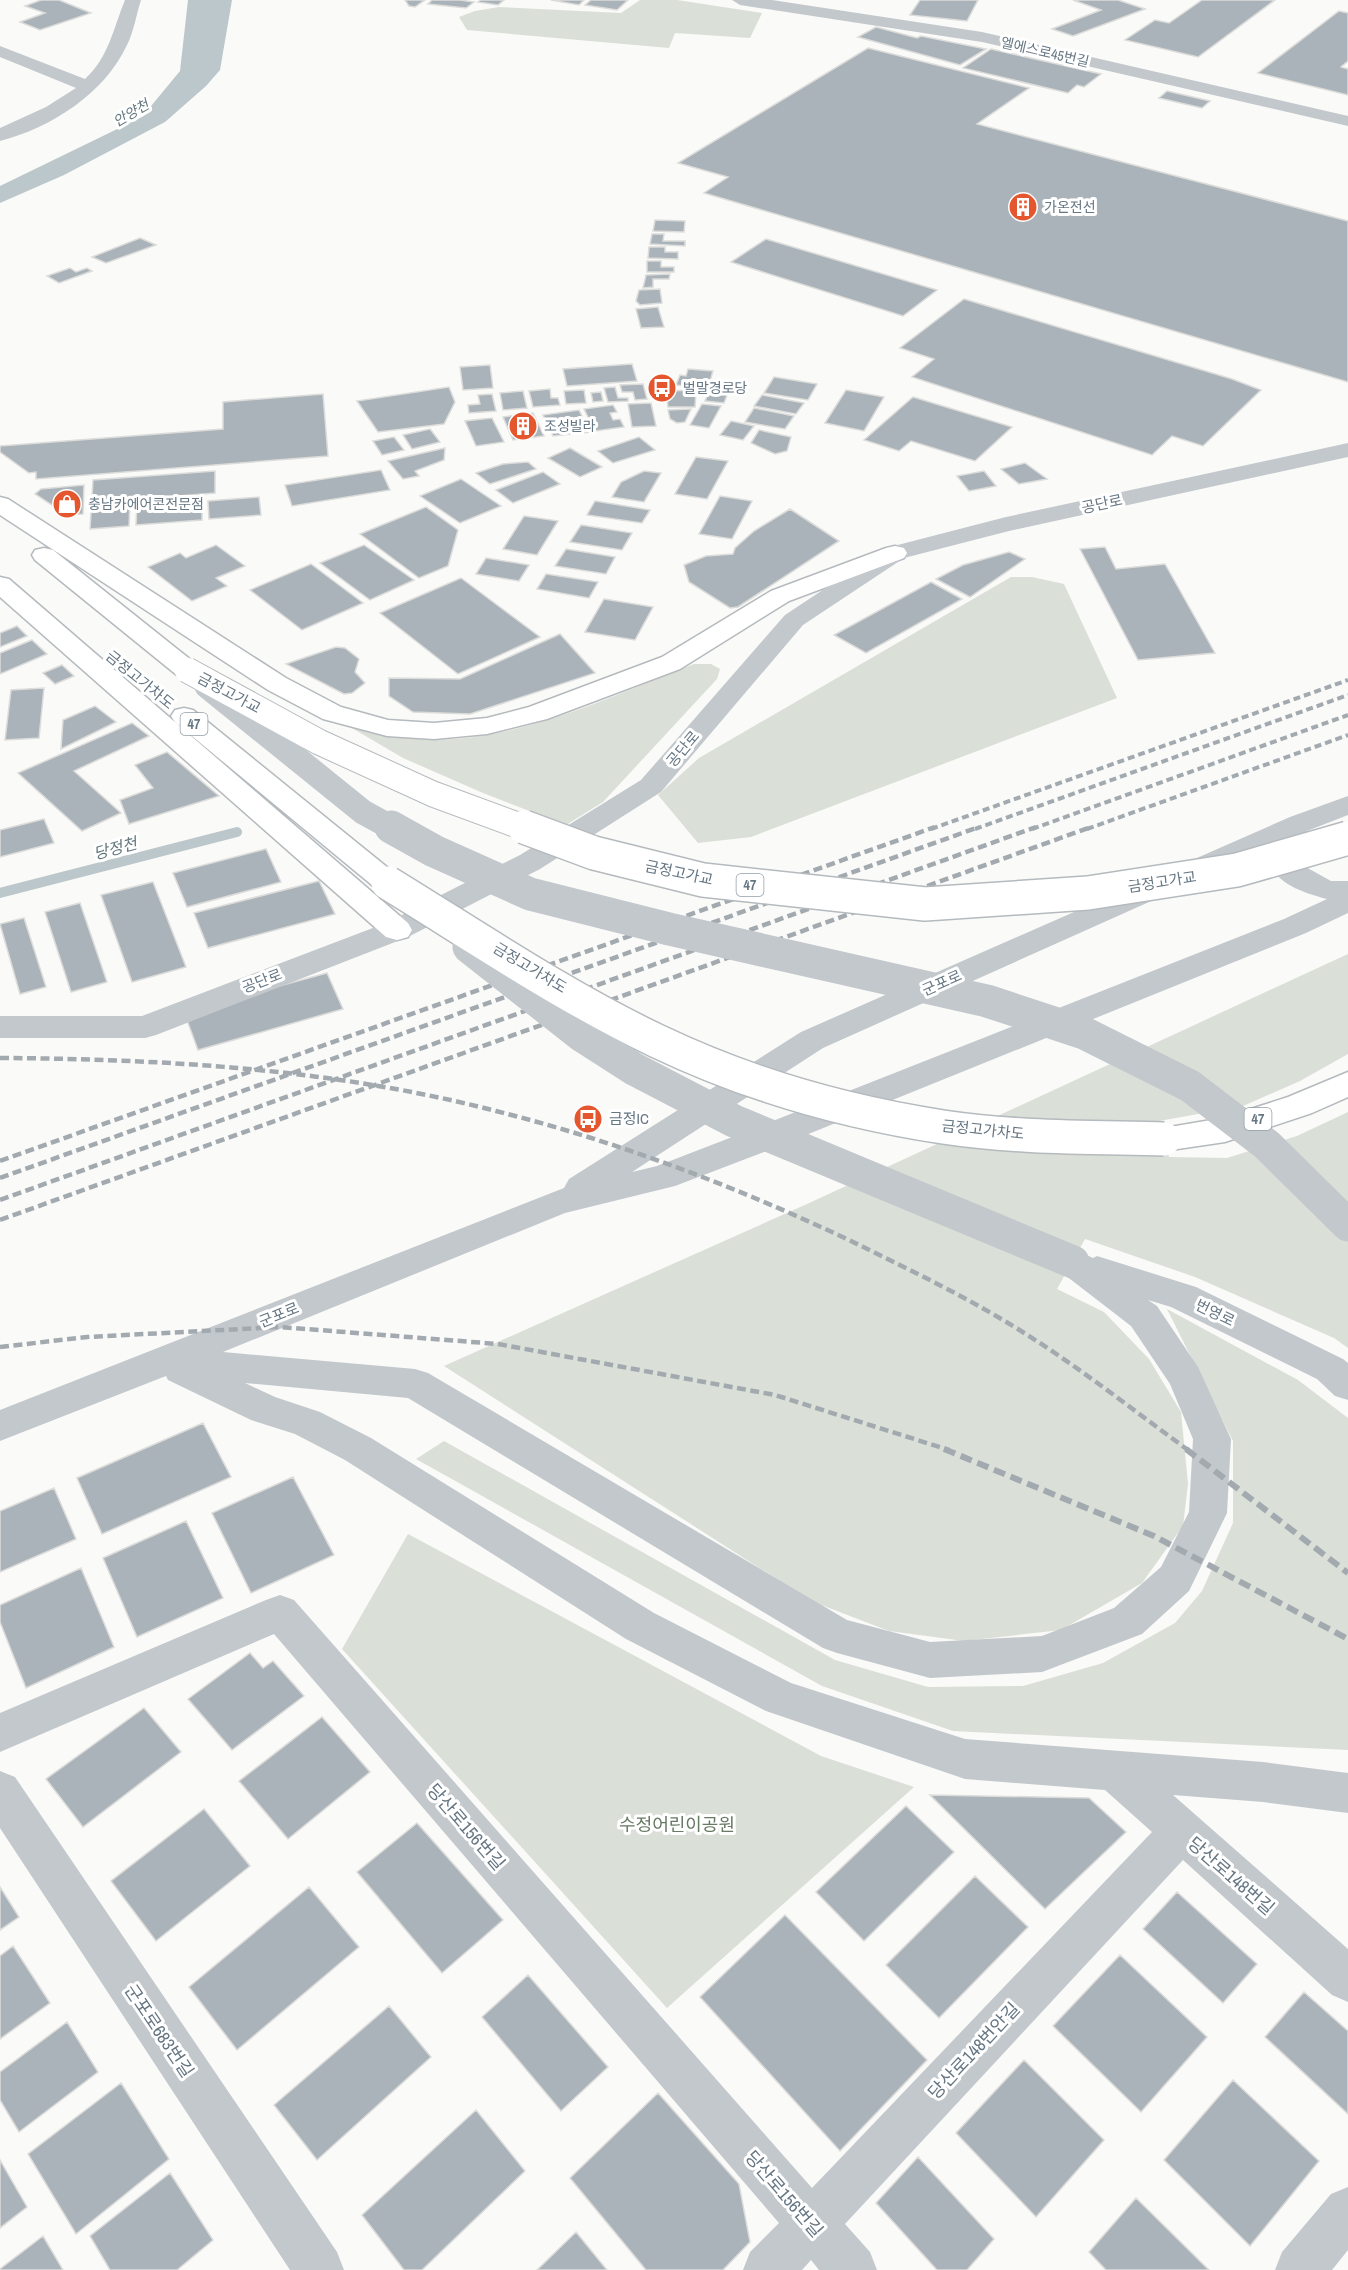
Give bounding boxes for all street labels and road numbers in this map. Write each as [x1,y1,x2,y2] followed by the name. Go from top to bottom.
[999,33,1091,71] street label: 엘에스로45번길
[1079,489,1124,518] street label: 공단로
[102,645,179,714] street label: 금정고가차도
[194,667,265,718] street label: 금정고가교
[180,713,208,735] road number: 47
[661,726,704,771] street label: 공단로
[643,855,715,890] street label: 금정고가교
[1126,866,1198,897] street label: 금정고가교
[736,874,764,896] road number: 47
[489,937,571,998] street label: 금정고가차도
[239,963,285,998] street label: 공단로
[919,965,965,1001] street label: 군포로
[1244,1108,1272,1130] road number: 47
[941,1115,1025,1144] street label: 금정고가차도
[1192,1294,1238,1331] street label: 번영로
[256,1297,302,1332] street label: 군포로
[422,1778,511,1875] street label: 당산로156번길
[1183,1831,1280,1920] street label: 당산로148번길
[119,1979,200,2082] street label: 군포로683번길
[922,1997,1025,2105] street label: 당산로148번안길
[740,2145,829,2242] street label: 당산로156번길

